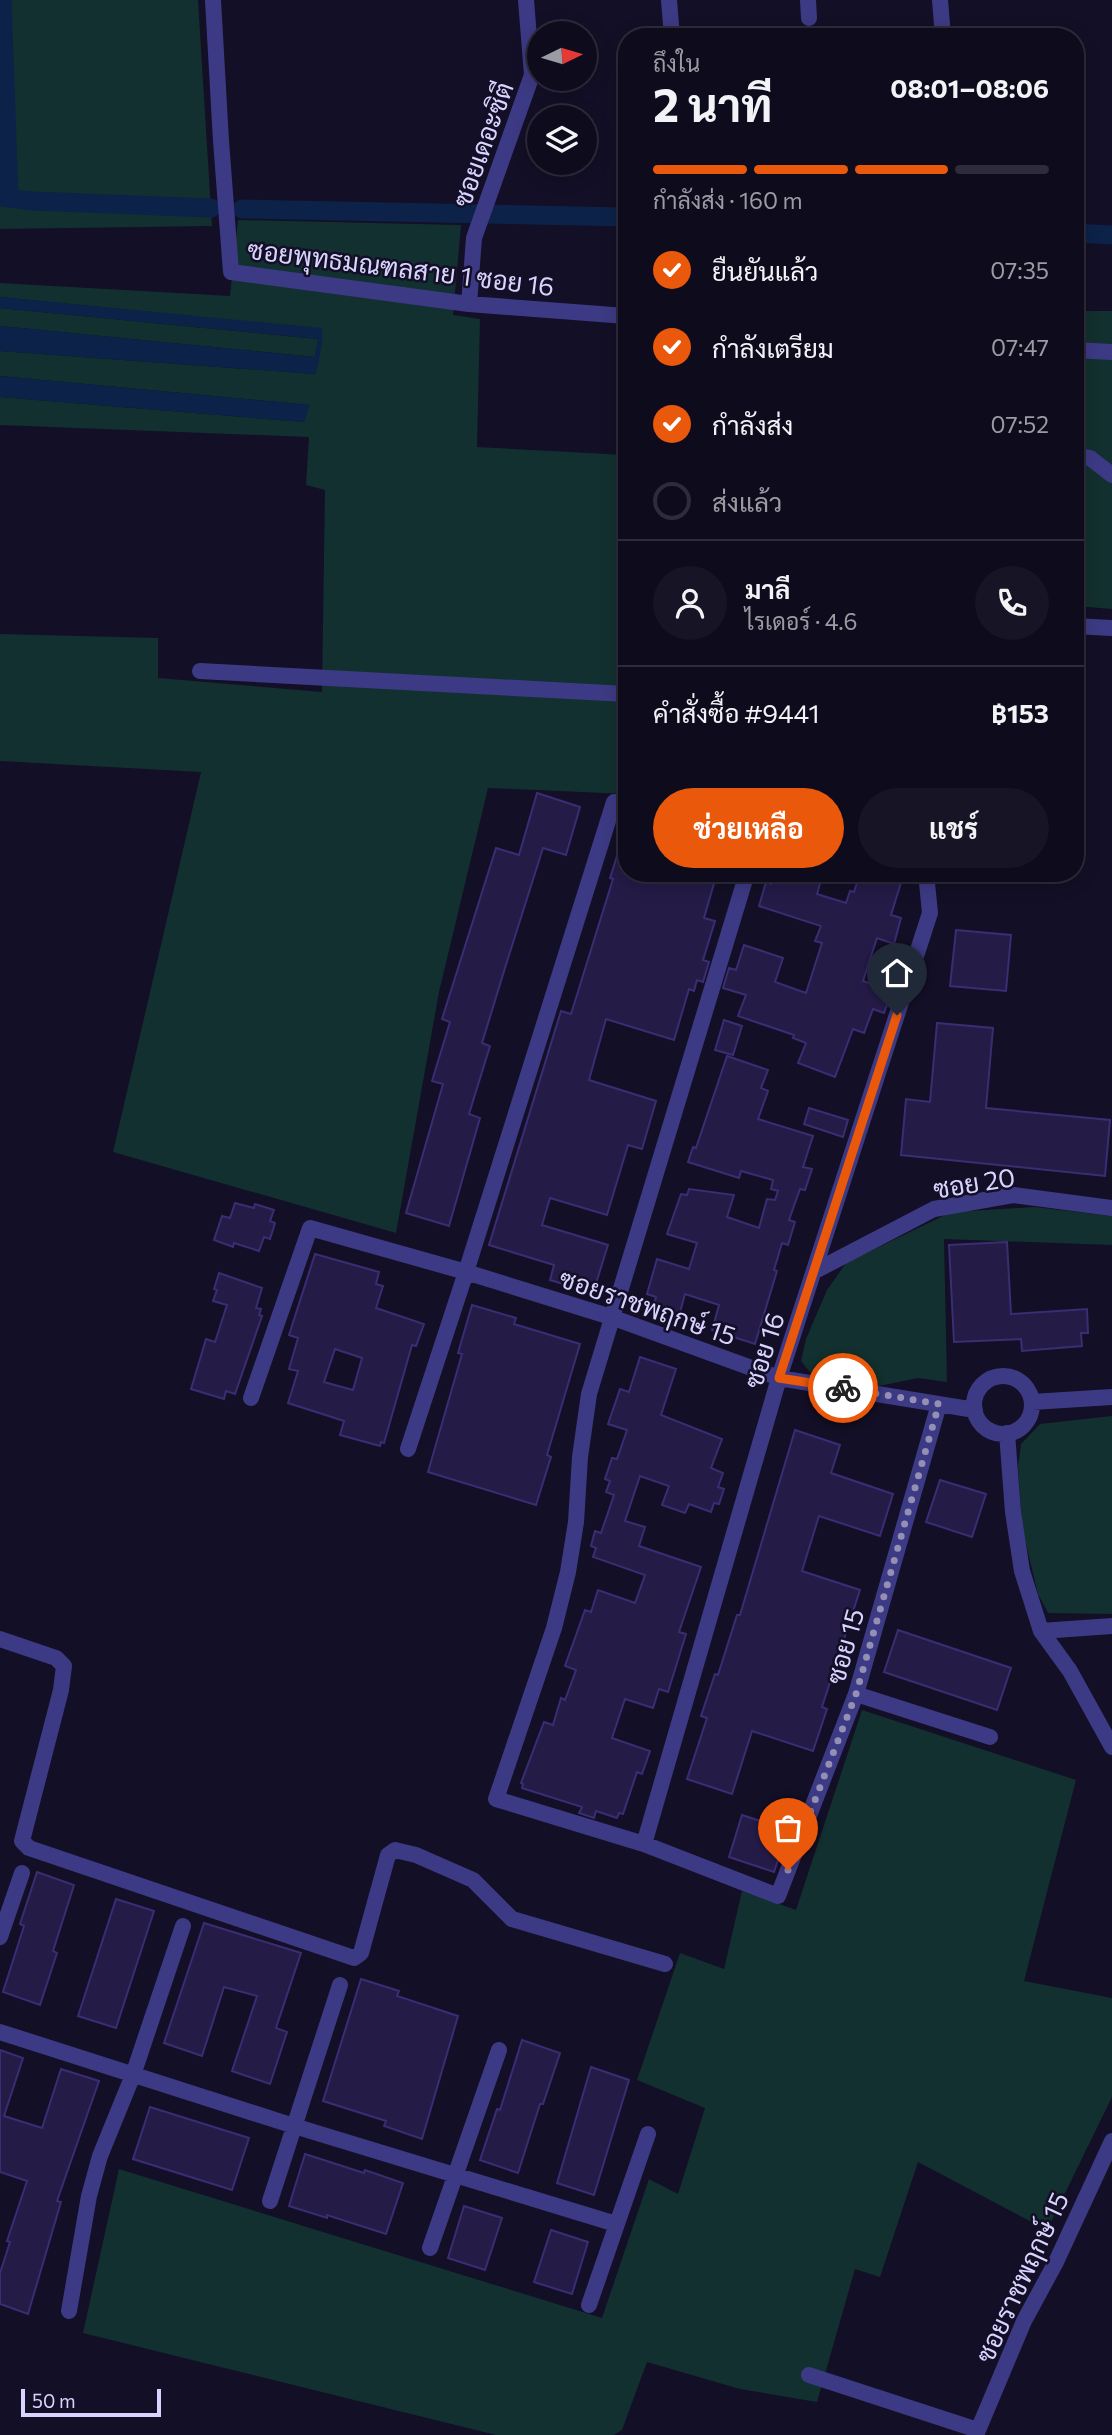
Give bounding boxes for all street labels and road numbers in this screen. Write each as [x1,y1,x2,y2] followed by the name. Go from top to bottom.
[445,77,519,211] street label: ซอยเดอะซิตี
[245,233,556,305] street label: ซอยพุทธมณฑลสาย 1 ซอย 16
[931,1160,1017,1204] street label: ซอย 20
[555,1261,740,1353] street label: ซอยราชพฤกษ์ 15
[736,1308,790,1392] street label: ซอย 16
[818,1605,870,1687] street label: ซอย 15
[968,2187,1076,2368] street label: ซอยราชพฤกษ์ 15

